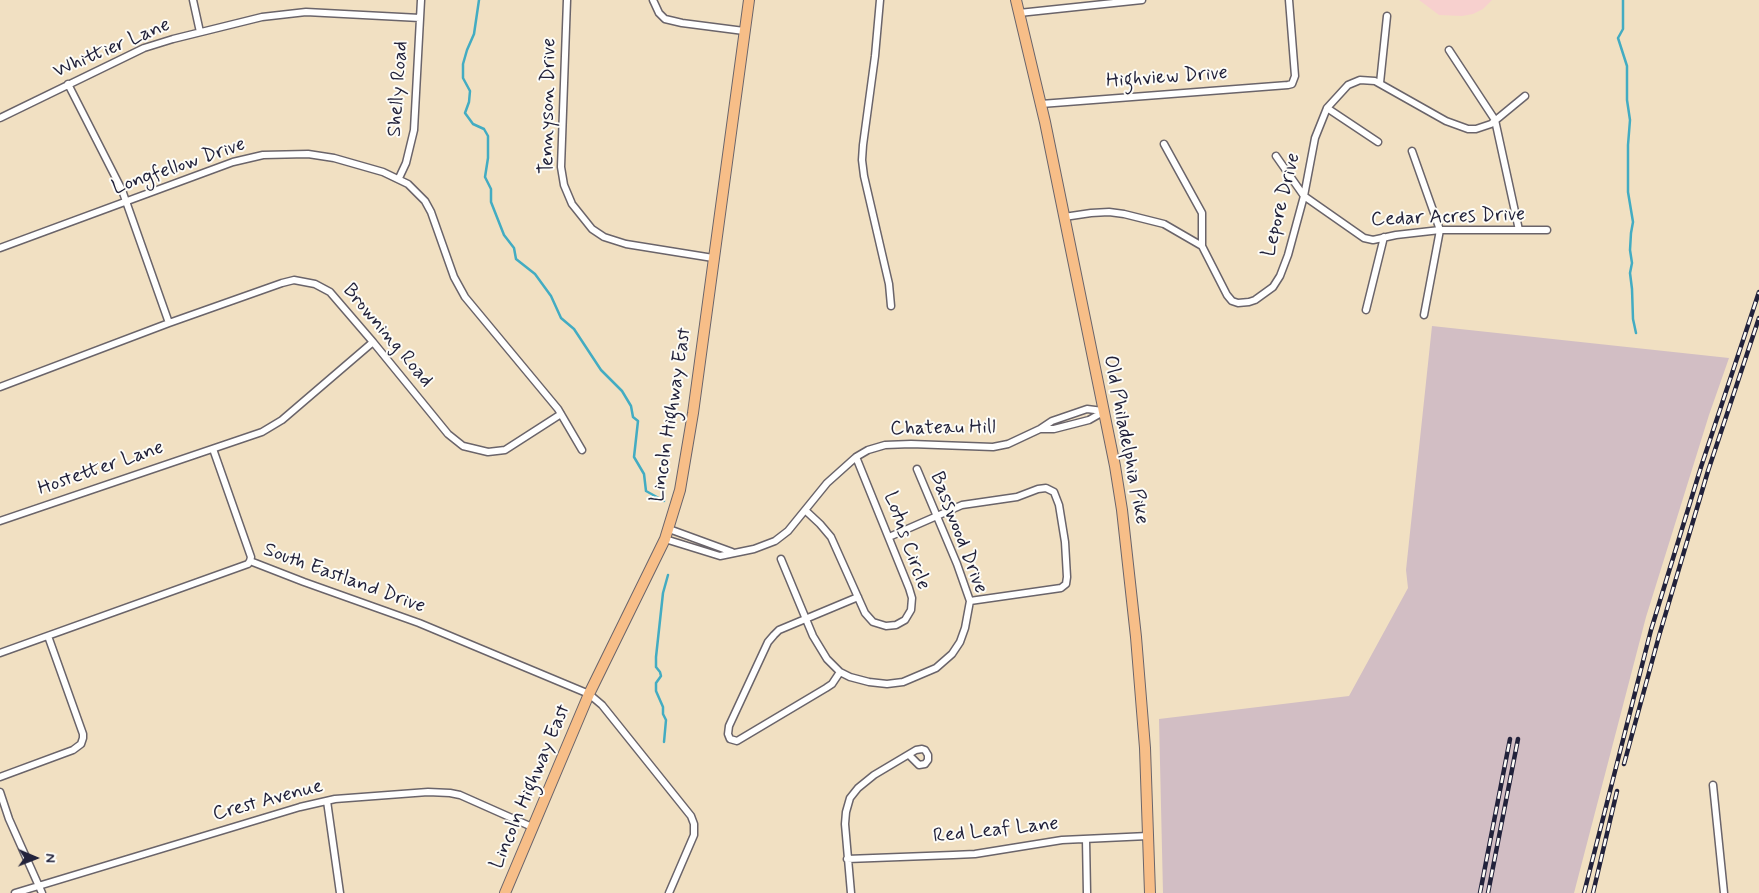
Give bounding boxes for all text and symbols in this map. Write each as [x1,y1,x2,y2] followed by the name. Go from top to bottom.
[50,14,174,84] street label: Whittier Lane
[536,38,562,174] street label: Tennyson Drive
[384,40,414,138] street label: Shelly Road
[1105,62,1229,94] street label: Highview Drive
[109,133,249,201] street label: Longfellow Drive
[1258,151,1306,259] street label: Lepore Drive
[1370,203,1526,233] street label: Cedar Acres Drive
[337,279,437,393] street label: Browning Road
[646,326,698,504] street label: Lincoln Highway East
[1097,353,1153,527] street label: Old Philadelphia Pike
[890,416,996,442] street label: Chateau Hill
[35,436,167,502] street label: Hostetter Lane
[924,469,992,597] street label: Basswood Drive
[877,489,935,593] street label: Lotus Circle
[260,539,428,619] street label: South Eastland Drive
[486,701,576,873] street label: Lincoln Highway East
[210,775,326,827] street label: Crest Avenue
[932,812,1060,850] street label: Red Leaf Lane
[10,833,60,883] north arrow
[41,853,59,863] text: N

